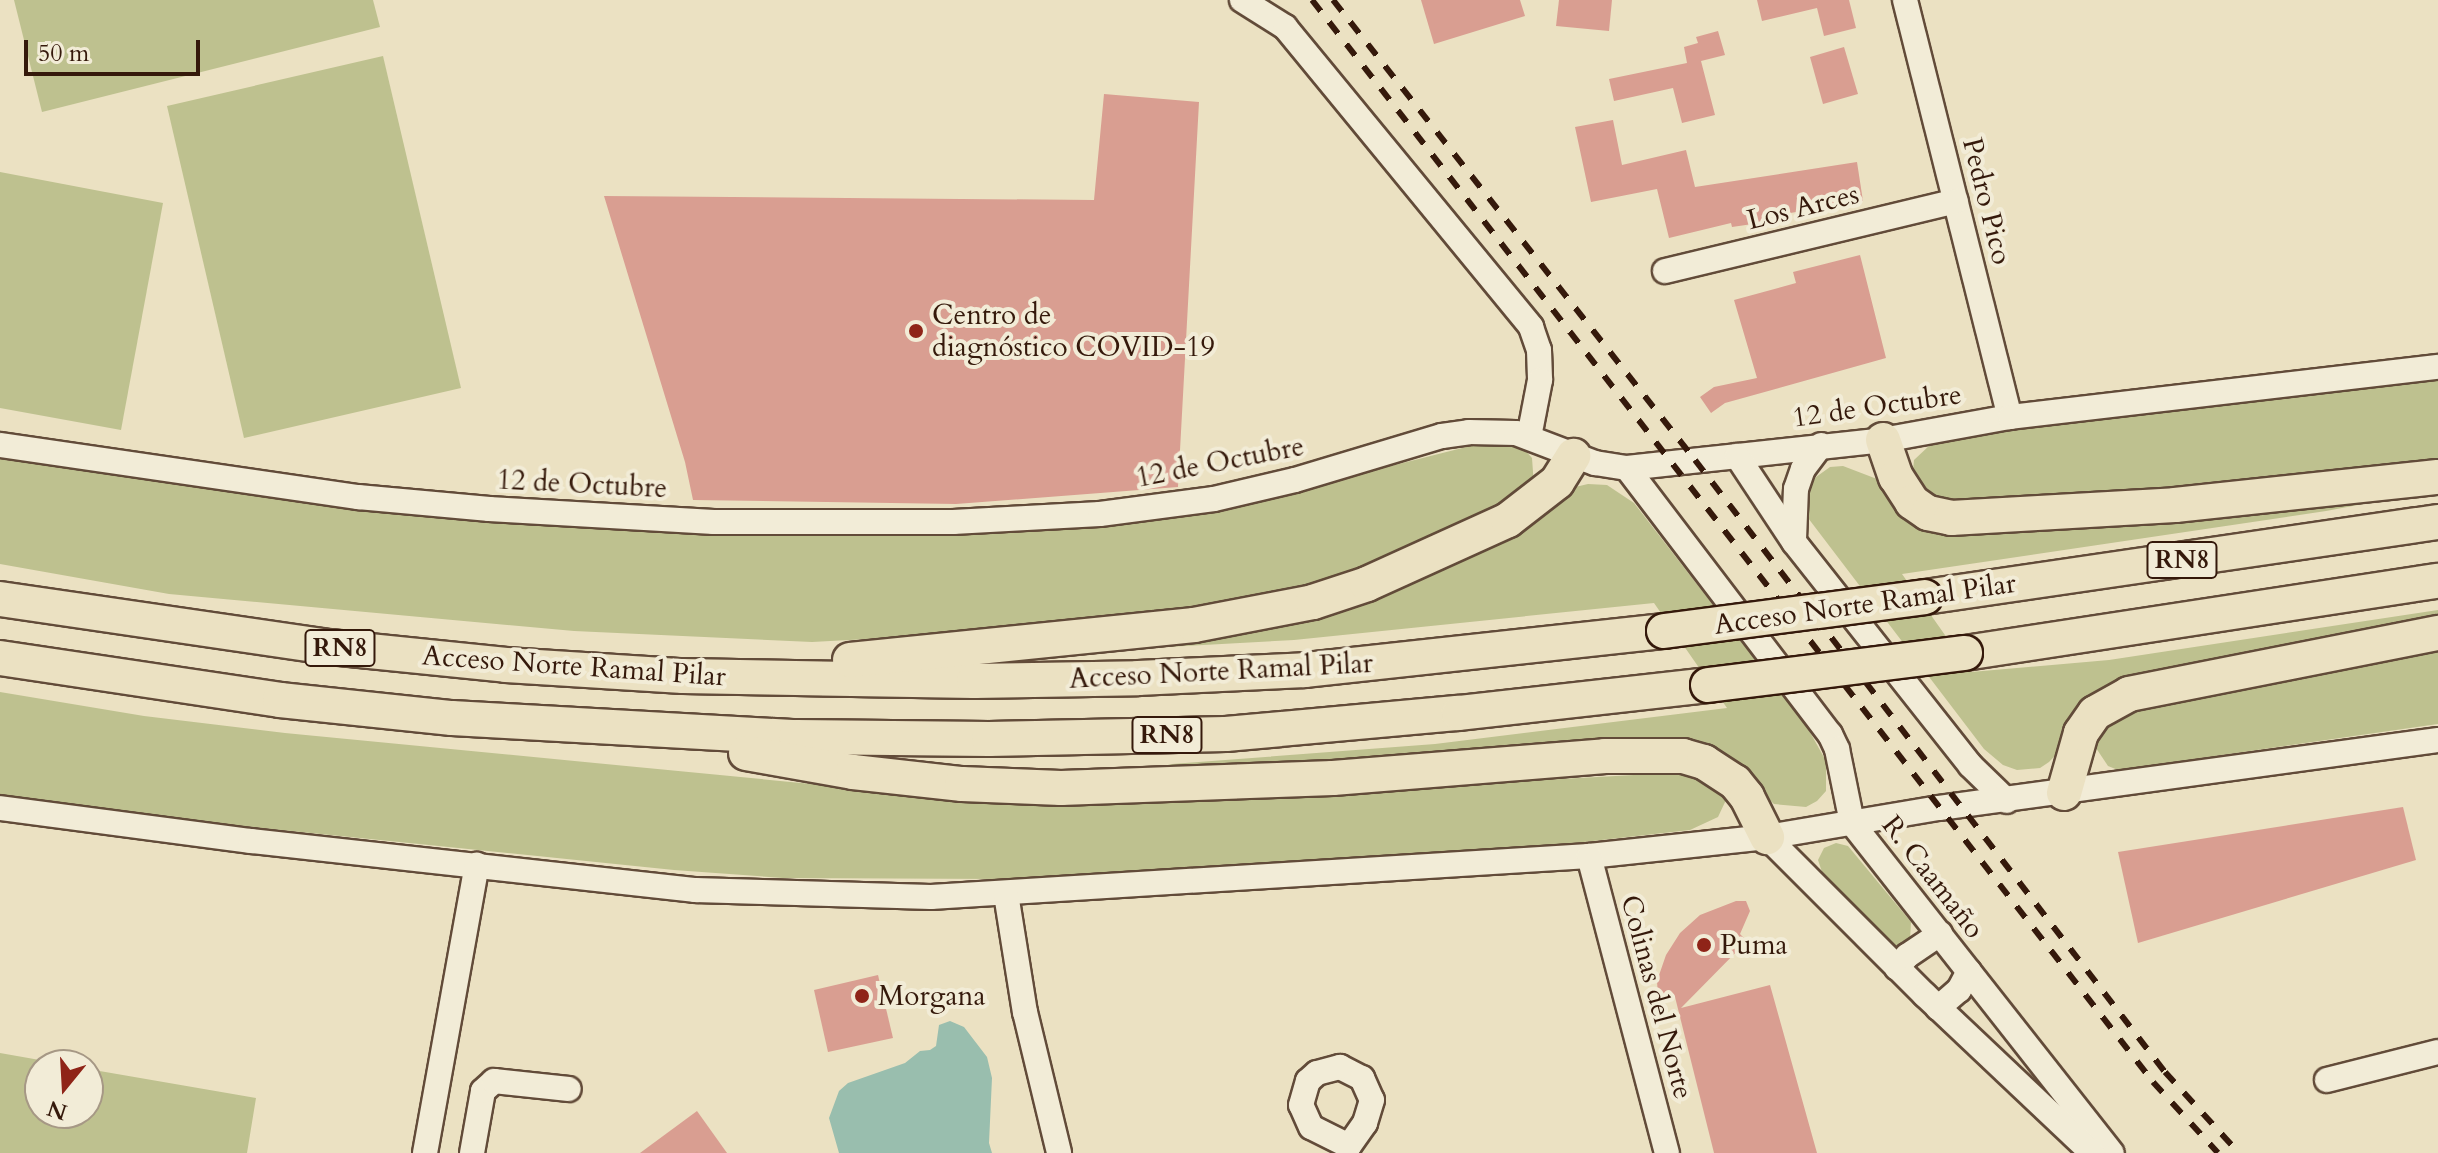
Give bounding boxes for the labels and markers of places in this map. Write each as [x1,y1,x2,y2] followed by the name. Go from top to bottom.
[932,298,1215,364] place label: Centro de diagnóstico COVID-19
[907,322,925,340] marker: Centro de diagnóstico COVID-19
[1720,928,1788,962] place label: Puma
[1695,936,1713,954] marker: Puma
[878,979,986,1013] place label: Morgana
[853,987,871,1005] marker: Morgana

